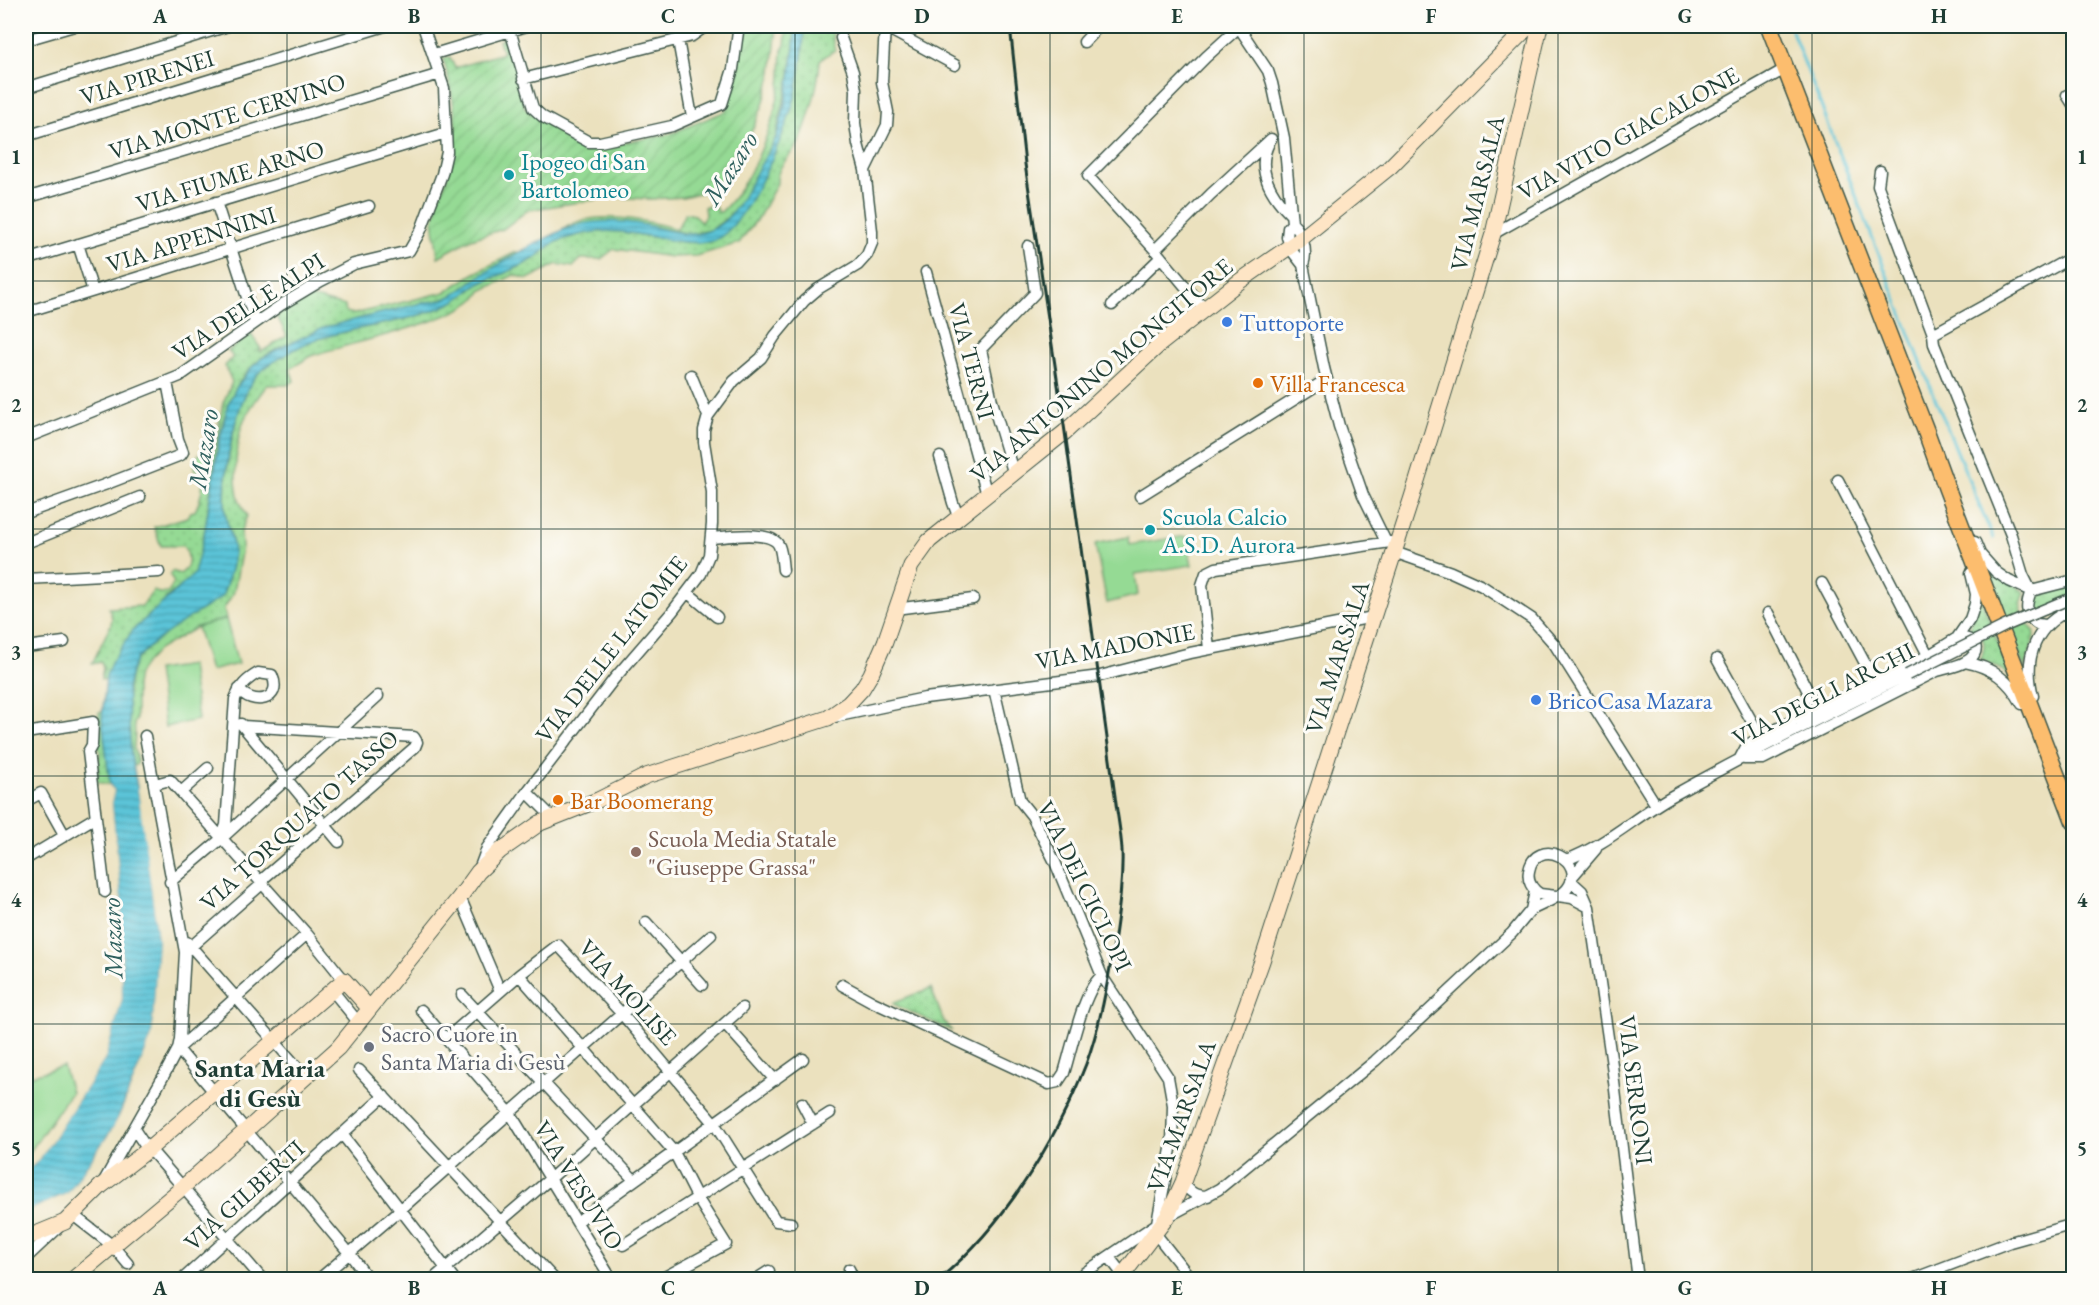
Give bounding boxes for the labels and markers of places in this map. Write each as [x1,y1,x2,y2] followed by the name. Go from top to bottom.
[521,146,646,205] place label: Ipogeo di San Bartolomeo
[502,168,516,182] marker: Ipogeo di San Bartolomeo
[1239,307,1344,338] place label: Tuttoporte
[1220,315,1234,329] marker: Tuttoporte
[1270,368,1406,399] place label: Villa Francesca
[1251,376,1265,390] marker: Villa Francesca
[1161,501,1296,560] place label: Scuola Calcio A.S.D. Aurora
[1143,523,1157,537] marker: Scuola Calcio A.S.D. Aurora
[1548,685,1713,716] place label: BricoCasa Mazara
[1529,693,1543,707] marker: BricoCasa Mazara
[570,785,714,816] place label: Bar Boomerang
[551,793,565,807] marker: Bar Boomerang
[648,823,836,882] place label: Scuola Media Statale "Giuseppe Grassa"
[629,845,643,859] marker: Scuola Media Statale "Giuseppe Grassa"
[381,1018,566,1077] place label: Sacro Cuore in Santa Maria di Gesù
[362,1040,376,1054] marker: Sacro Cuore in Santa Maria di Gesù

